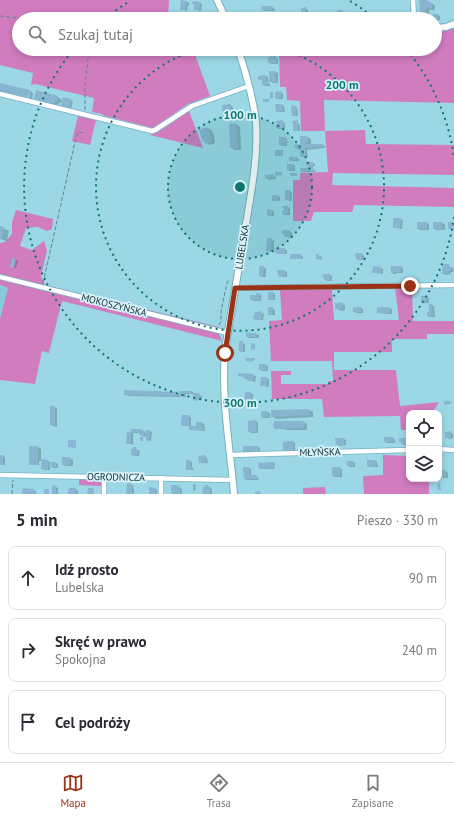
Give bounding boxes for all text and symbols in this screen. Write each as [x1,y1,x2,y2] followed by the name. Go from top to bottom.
[12,12,442,56] search box
[26,23,48,45] icon: search
[58,25,133,44] text: Szukaj tutaj
[325,77,359,92] text: 200 m
[223,107,257,122] text: 100 m
[233,180,247,194] centre of rings
[232,224,252,270] street label: LUBELSKA
[401,277,419,295] route end
[80,291,148,319] street label: MOKOSZYŃSKA
[216,344,234,362] route start
[223,395,257,410] text: 300 m
[406,410,442,482] map controls
[406,410,442,446] button: locate
[299,445,341,459] street label: MŁYŃSKA
[406,446,442,482] button: layers
[87,470,145,484] street label: OGRODNICZA
[16,509,57,531] text: 5 min
[357,512,438,529] text: Pieszo · 330 m
[55,560,119,579] text: Idź prosto
[17,567,39,589] icon: ahead
[409,570,437,587] text: 90 m
[55,579,104,596] text: Lubelska
[55,632,147,651] text: Skręć w prawo
[17,639,39,661] icon: right
[402,642,437,659] text: 240 m
[55,651,106,668] text: Spokojna
[17,711,39,733] icon: arrive
[55,713,130,732] text: Cel podróży
[60,772,86,810] tab: Mapa
[207,772,231,810] tab: Trasa
[352,772,394,810] tab: Zapisane

